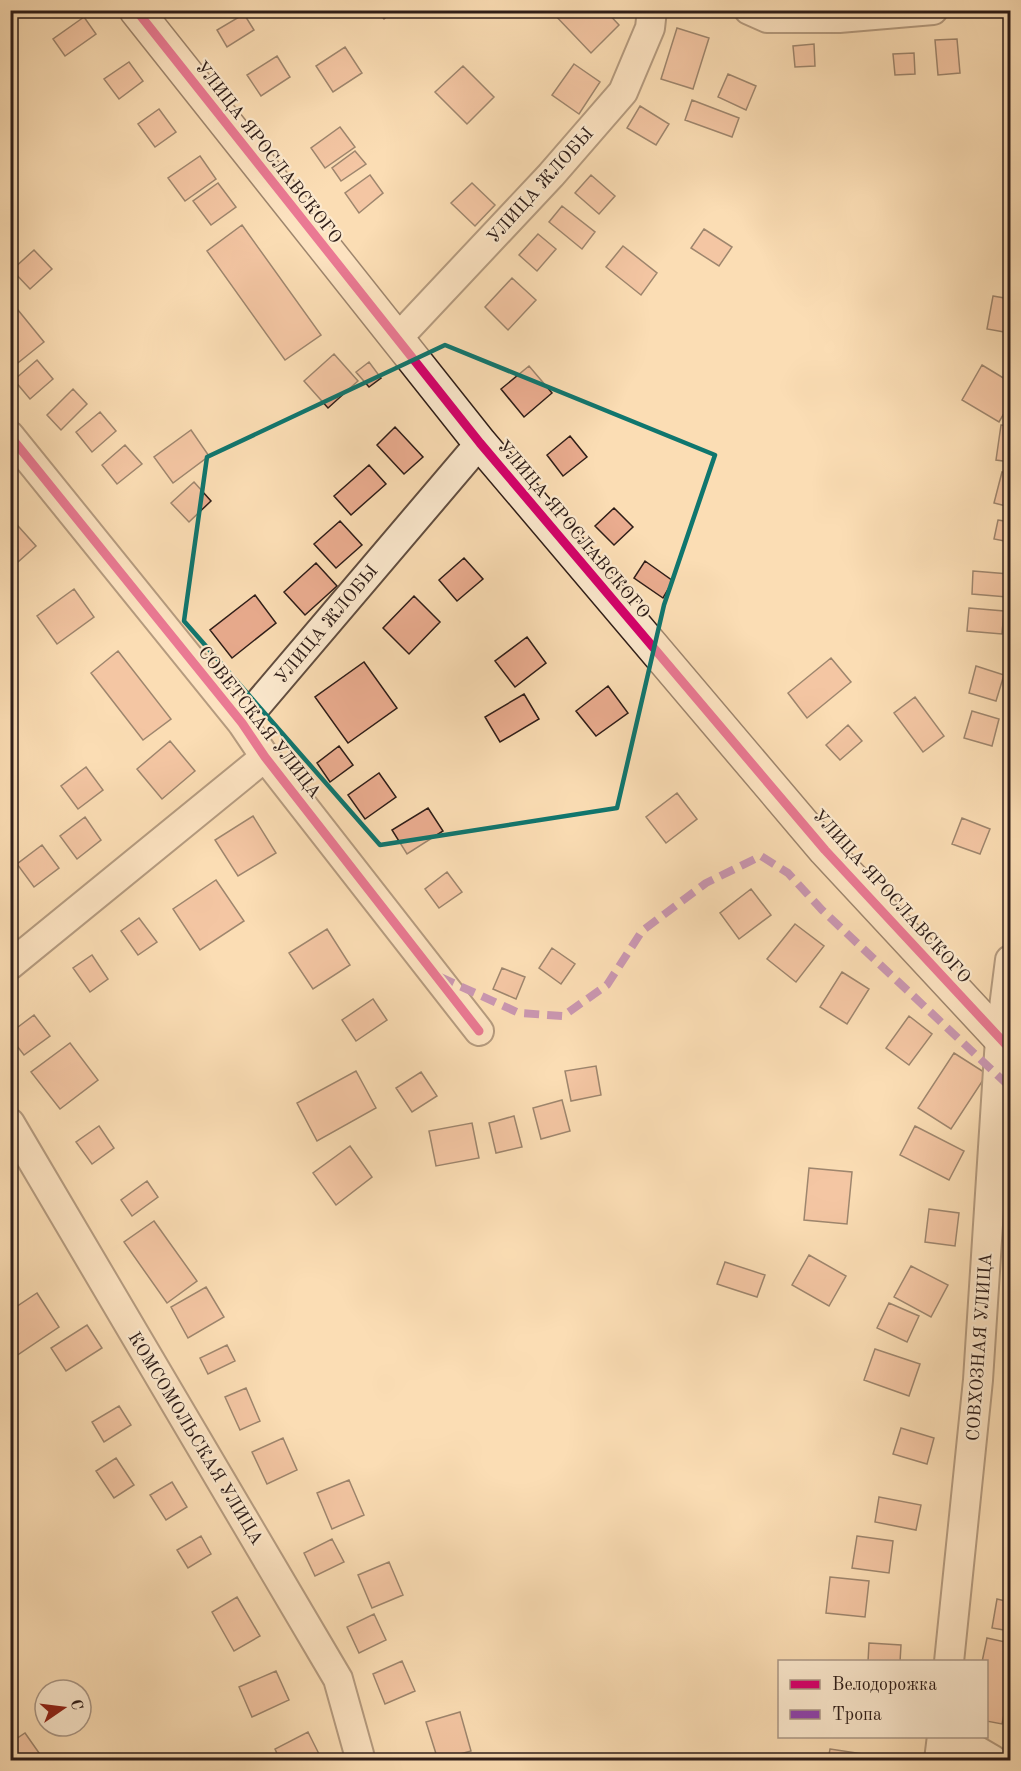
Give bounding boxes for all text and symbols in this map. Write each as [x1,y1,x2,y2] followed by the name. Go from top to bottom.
[192,58,345,247] street label: УЛИЦА ЯРОСЛАВСКОГО
[484,124,597,247] street label: УЛИЦА ЖЛОБЫ
[494,437,653,622] street label: УЛИЦА ЯРОСЛАВСКОГО
[272,562,382,687] street label: УЛИЦА ЖЛОБЫ
[194,643,324,802] street label: СОВЕТСКАЯ УЛИЦА
[809,807,974,987] street label: УЛИЦА ЯРОСЛАВСКОГО
[964,1252,996,1442] street label: СОВХОЗНАЯ УЛИЦА
[124,1329,266,1548] street label: КОМСОМОЛЬСКАЯ УЛИЦА
[778,1660,988,1738] legend
[832,1676,937,1694] text: Велодорожка
[33,1678,93,1738] north arrow
[67,1698,85,1712] text: С
[832,1706,882,1724] text: Тропа

